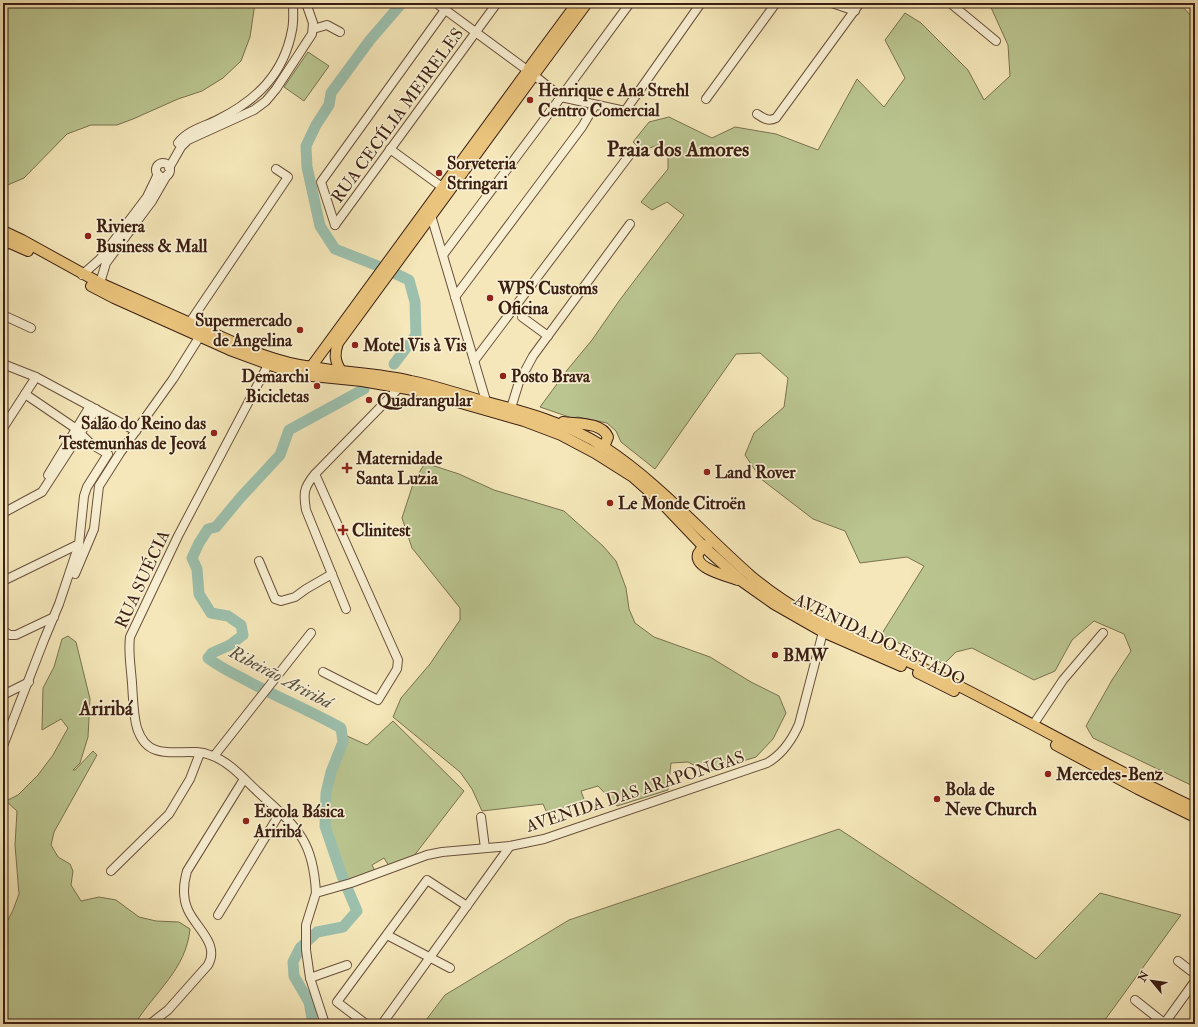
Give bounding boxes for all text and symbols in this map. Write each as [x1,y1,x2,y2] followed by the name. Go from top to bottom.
[326,23,468,207] street label: RUA CECÍLIA MEIRELES
[538,80,690,121] place label: Henrique e Ana Strehl Centro Comercial
[525,95,535,105] marker: Henrique e Ana Strehl Centro Comercial
[607,136,749,163] district label: Praia dos Amores
[447,153,517,195] place label: Sorveteria Stringari
[434,168,444,178] marker: Sorveteria Stringari
[96,216,208,257] place label: Riviera Business & Mall
[83,231,93,241] marker: Riviera Business & Mall
[497,278,598,319] place label: WPS Customs Oficina
[485,293,495,303] marker: WPS Customs Oficina
[195,310,293,352] place label: Supermercado de Angelina
[295,325,305,335] marker: Supermercado de Angelina
[362,335,467,356] place label: Motel Vis à Vis
[350,340,360,350] marker: Motel Vis à Vis
[241,366,309,407] place label: Demarchi Bicicletas
[511,366,591,387] place label: Posto Brava
[498,371,508,381] marker: Posto Brava
[312,381,322,391] marker: Demarchi Bicicletas
[377,390,473,412] place label: Quadrangular
[364,395,374,405] marker: Quadrangular
[58,413,207,455] place label: Salão do Reino das Testemunhas de Jeová
[209,428,219,438] marker: Salão do Reino das Testemunhas de Jeová
[355,448,443,489] place label: Maternidade Santa Luzia
[341,462,353,474] marker: Maternidade Santa Luzia
[715,462,796,483] place label: Land Rover
[702,467,712,477] marker: Land Rover
[618,493,746,514] place label: Le Monde Citroën
[605,498,615,508] marker: Le Monde Citroën
[352,520,411,541] place label: Clinitest
[337,524,349,536] marker: Clinitest
[110,526,174,632] street label: RUA SUÉCIA
[790,588,969,690] street label: AVENIDA DO ESTADO
[224,640,338,715] water label: Ribeirão Ariribá
[783,645,830,666] place label: BMW
[770,650,780,660] marker: BMW
[78,697,134,721] district label: Ariribá
[522,746,747,837] street label: AVENIDA DAS ARAPONGAS
[1055,764,1164,785] place label: Mercedes-Benz
[1043,769,1053,779] marker: Mercedes-Benz
[944,779,1037,820] place label: Bola de Neve Church
[932,794,942,804] marker: Bola de Neve Church
[253,801,345,842] place label: Escola Básica Ariribá
[241,816,251,826] marker: Escola Básica Ariribá
[1132,961,1172,1001] north arrow
[1135,968,1152,985] text: N

